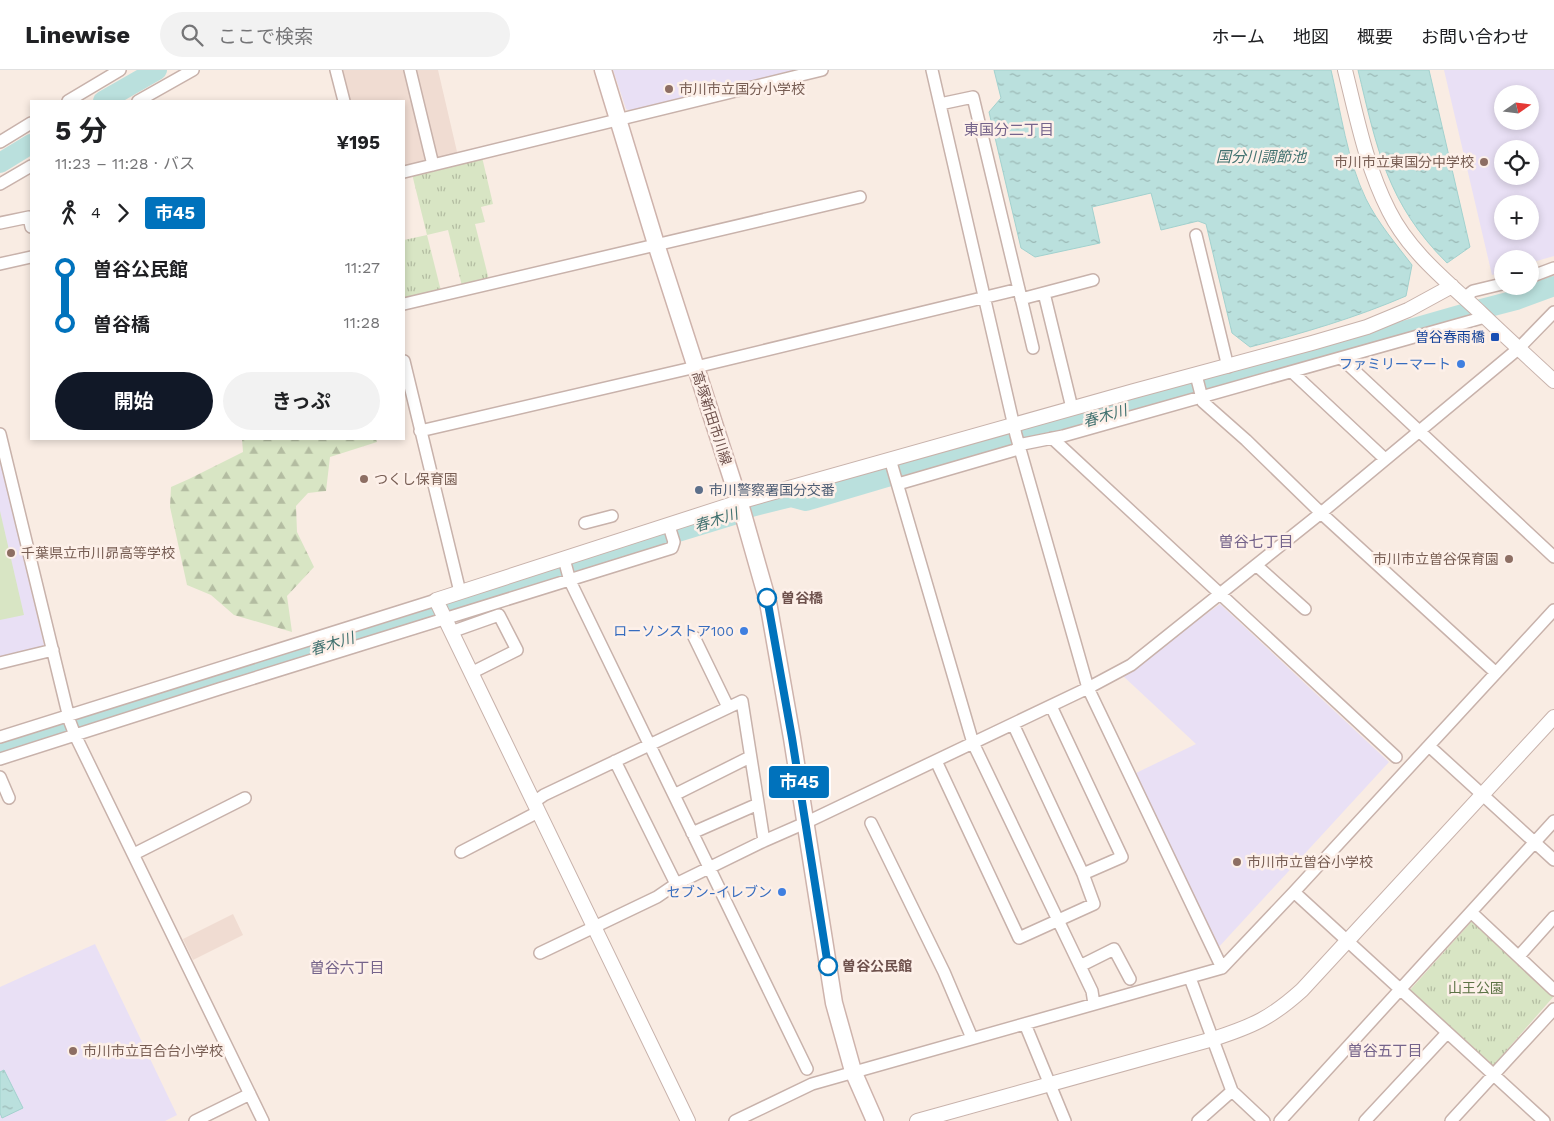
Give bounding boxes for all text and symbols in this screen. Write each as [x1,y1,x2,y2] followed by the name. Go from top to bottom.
[160,12,510,57] search box
[25,21,130,49] text: Linewise
[178,21,206,49] icon: search
[218,25,313,48] text: ここで検索
[1212,26,1265,47] text: ホーム
[1293,26,1329,47] text: 地図
[1357,26,1393,47] text: 概要
[1421,26,1529,47] text: お問い合わせ
[679,81,805,97] place label: 市川市立国分小学校
[663,83,675,95] marker: 市川市立国分小学校
[1494,85,1539,130] north arrow
[1494,85,1539,295] map controls
[55,114,107,147] text: 5 分
[964,121,1054,139] district label: 東国分二丁目
[336,131,380,154] text: ¥195
[1494,140,1539,185] button: locate
[1216,148,1308,166] water label: 国分川調節池
[55,154,195,173] text: 11:23 – 11:28 · バス
[1334,154,1474,170] place label: 市川市立東国分中学校
[1478,156,1490,168] marker: 市川市立東国分中学校
[1494,195,1539,240] button: +
[55,199,83,227] icon: walk
[109,199,137,227] icon: forward
[155,202,195,223] text: 市45
[91,203,101,222] text: 4
[1494,250,1539,295] button: −
[93,258,188,281] text: 曽谷公民館
[345,258,380,277] text: 11:27
[93,313,150,336] text: 曽谷橋
[344,313,380,332] text: 11:28
[1415,329,1485,345] place label: 曽谷春雨橋
[1489,331,1501,343] marker: 曽谷春雨橋
[1339,356,1451,372] place label: ファミリーマート
[1455,358,1467,370] marker: ファミリーマート
[689,369,735,467] street label: 高塚新田市川線
[55,372,213,430] button: 開始
[223,372,380,430] button: きっぷ
[1081,401,1131,431] water label: 春木川
[374,471,458,487] place label: つくし保育園
[358,473,370,485] marker: つくし保育園
[709,482,835,498] place label: 市川警察署国分交番
[693,484,705,496] marker: 市川警察署国分交番
[692,504,742,536] water label: 春木川
[1218,533,1294,551] district label: 曽谷七丁目
[21,545,175,561] place label: 千葉県立市川昴高等学校
[5,547,17,559] marker: 千葉県立市川昴高等学校
[1373,551,1499,567] place label: 市川市立曽谷保育園
[1503,553,1515,565] marker: 市川市立曽谷保育園
[757,588,777,608] marker: 曽谷橋
[781,590,823,606] place label: 曽谷橋
[613,623,734,639] place label: ローソンストア100
[738,625,750,637] marker: ローソンストア100
[308,628,358,659] water label: 春木川
[770,766,828,798] line badge: 市45
[779,771,819,792] text: 市45
[1247,854,1373,870] place label: 市川市立曽谷小学校
[1231,856,1243,868] marker: 市川市立曽谷小学校
[667,884,772,900] place label: セブン-イレブン
[776,886,788,898] marker: セブン-イレブン
[818,956,838,976] marker: 曽谷公民館
[842,958,912,974] place label: 曽谷公民館
[309,959,385,977] district label: 曽谷六丁目
[1448,980,1504,996] park label: 山王公園
[1347,1042,1423,1060] district label: 曽谷五丁目
[83,1043,223,1059] place label: 市川市立百合台小学校
[67,1045,79,1057] marker: 市川市立百合台小学校

